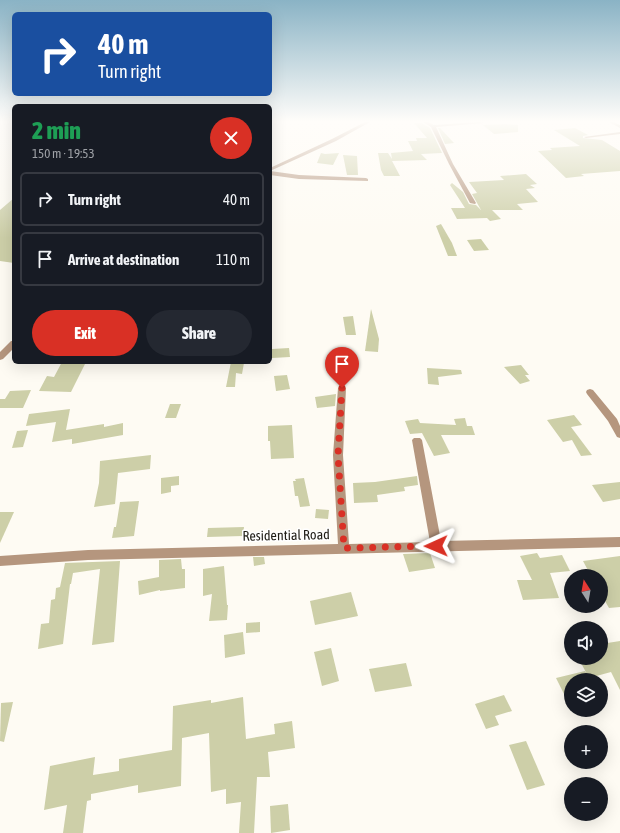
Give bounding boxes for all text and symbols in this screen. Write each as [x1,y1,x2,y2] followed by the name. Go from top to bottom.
[32,28,84,80] icon: right
[98,28,148,60] text: 40 m
[98,61,161,82] text: Turn right
[32,117,81,144] text: 2 min
[210,117,252,159] button: close
[32,146,95,161] text: 150 m · 19:53
[34,188,56,210] icon: right
[68,191,121,208] text: Turn right
[223,191,250,208] text: 40 m
[34,248,56,270] icon: arrive
[68,251,179,268] text: Arrive at destination
[216,251,250,268] text: 110 m
[32,310,138,356] button: Exit
[146,310,252,356] button: Share
[325,347,359,388] pin
[331,353,353,375] icon: arrive
[415,525,457,567] position arrow
[242,526,330,544] street label: Residential Road
[564,569,608,613] north arrow
[564,569,608,821] map controls
[564,621,608,665] button: sound
[564,673,608,717] button: layers
[564,725,608,769] button: +
[564,777,608,821] button: −

